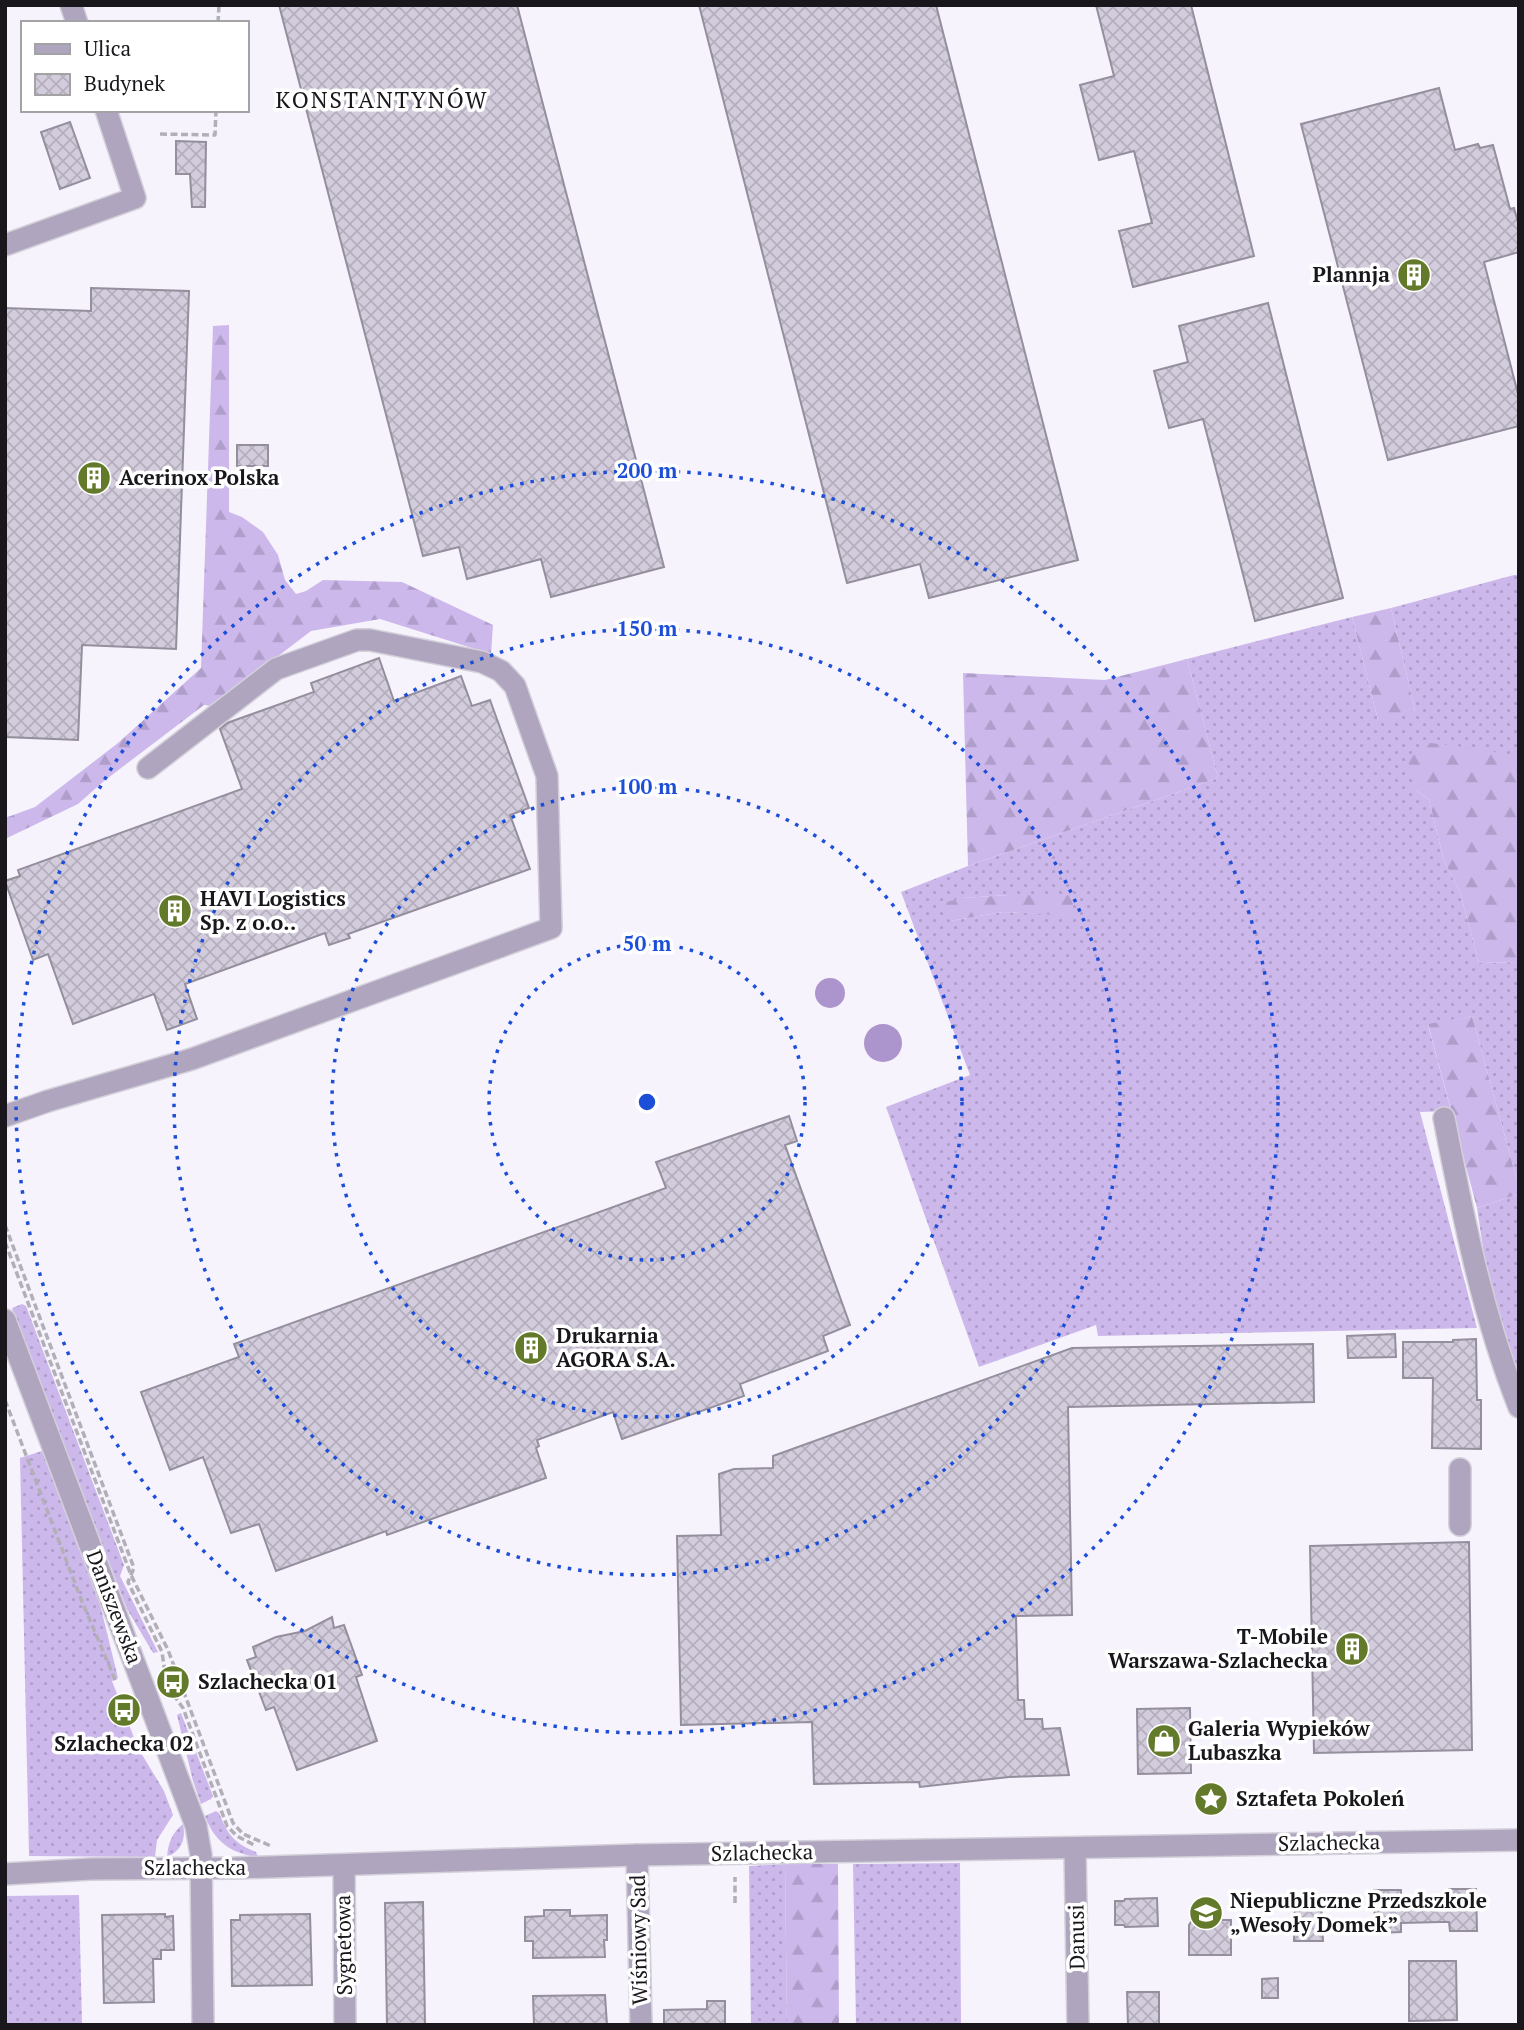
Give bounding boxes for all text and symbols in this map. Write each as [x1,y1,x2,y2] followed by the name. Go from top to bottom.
[21,21,248,112] legend
[84,34,132,62] text: Ulica
[84,69,165,97] text: Budynek
[276,84,488,115] district label: KONSTANTYNÓW
[1395,256,1433,294] building icon: Plannja
[1312,260,1390,288] place label: Plannja
[617,456,678,484] text: 200 m
[75,459,113,497] building icon: Acerinox Polska
[119,463,280,491] place label: Acerinox Polska
[617,614,678,642] text: 150 m
[617,772,678,800] text: 100 m
[200,884,346,936] place label: HAVI Logistics Sp. z o.o..
[156,892,194,930] building icon: HAVI Logistics Sp. z o.o..
[623,929,672,957] text: 50 m
[635,1090,659,1114] centre of rings
[556,1321,676,1373] place label: Drukarnia AGORA S.A.
[512,1329,550,1367] building icon: Drukarnia AGORA S.A.
[80,1546,150,1668] street label: Daniszewska
[1108,1622,1328,1674] place label: T-Mobile Warszawa-Szlachecka
[1333,1630,1371,1668] building icon: T-Mobile Warszawa-Szlachecka
[154,1663,192,1701] bus stop icon: Szlachecka 01
[198,1667,338,1695] place label: Szlachecka 01
[105,1691,143,1729] bus stop icon: Szlachecka 02
[1188,1714,1370,1766] place label: Galeria Wypieków Lubaszka
[1145,1722,1183,1760] shop icon: Galeria Wypieków Lubaszka
[54,1729,194,1757] place label: Szlachecka 02
[1192,1780,1230,1818] place icon: Sztafeta Pokoleń
[1236,1784,1405,1812] place label: Sztafeta Pokoleń
[1278,1827,1381,1857] street label: Szlachecka
[711,1837,814,1867] street label: Szlachecka
[144,1853,247,1881] street label: Szlachecka
[623,1874,653,2005] street label: Wiśniowy Sad
[1230,1886,1487,1938] place label: Niepubliczne Przedszkole „Wesoły Domek”
[328,1894,358,1996] street label: Sygnetowa
[1187,1894,1225,1932] school or university icon: Niepubliczne Przedszkole „Wesoły Domek”
[1061,1904,1091,1970] street label: Danusi

